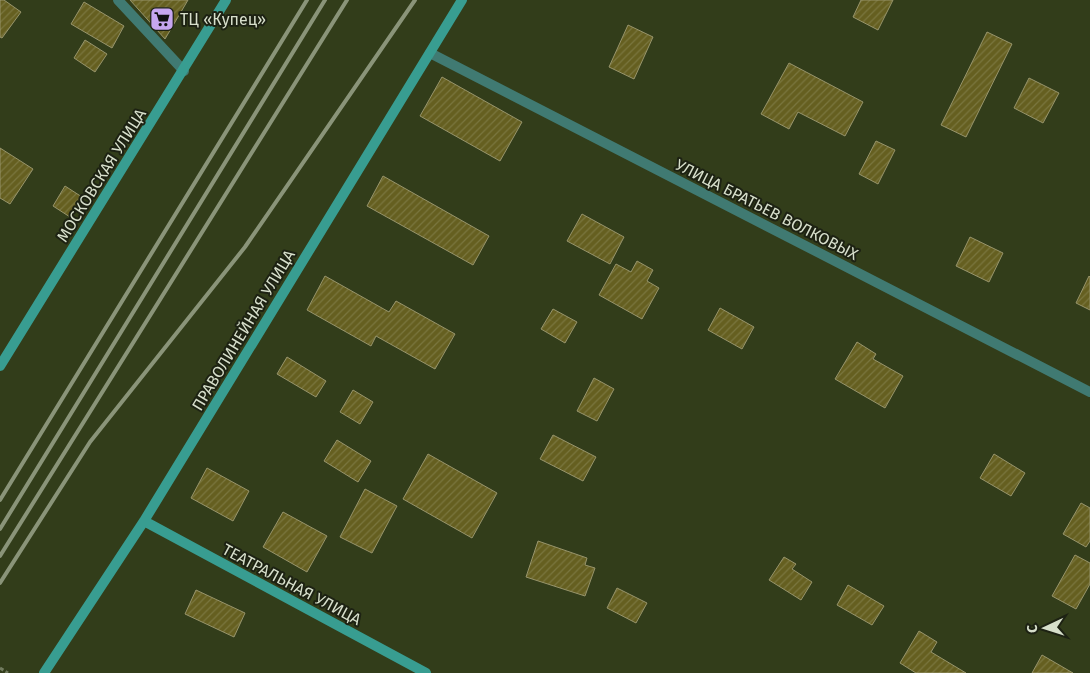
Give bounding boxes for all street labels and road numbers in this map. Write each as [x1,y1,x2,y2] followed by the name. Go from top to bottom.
[53,105,151,245] street label: МОСКОВСКАЯ УЛИЦА
[672,155,862,264] street label: УЛИЦА БРАТЬЕВ ВОЛКОВЫХ
[188,246,299,414] street label: ПРАВОЛИНЕЙНАЯ УЛИЦА
[219,540,365,629] street label: ТЕАТРАЛЬНАЯ УЛИЦА

